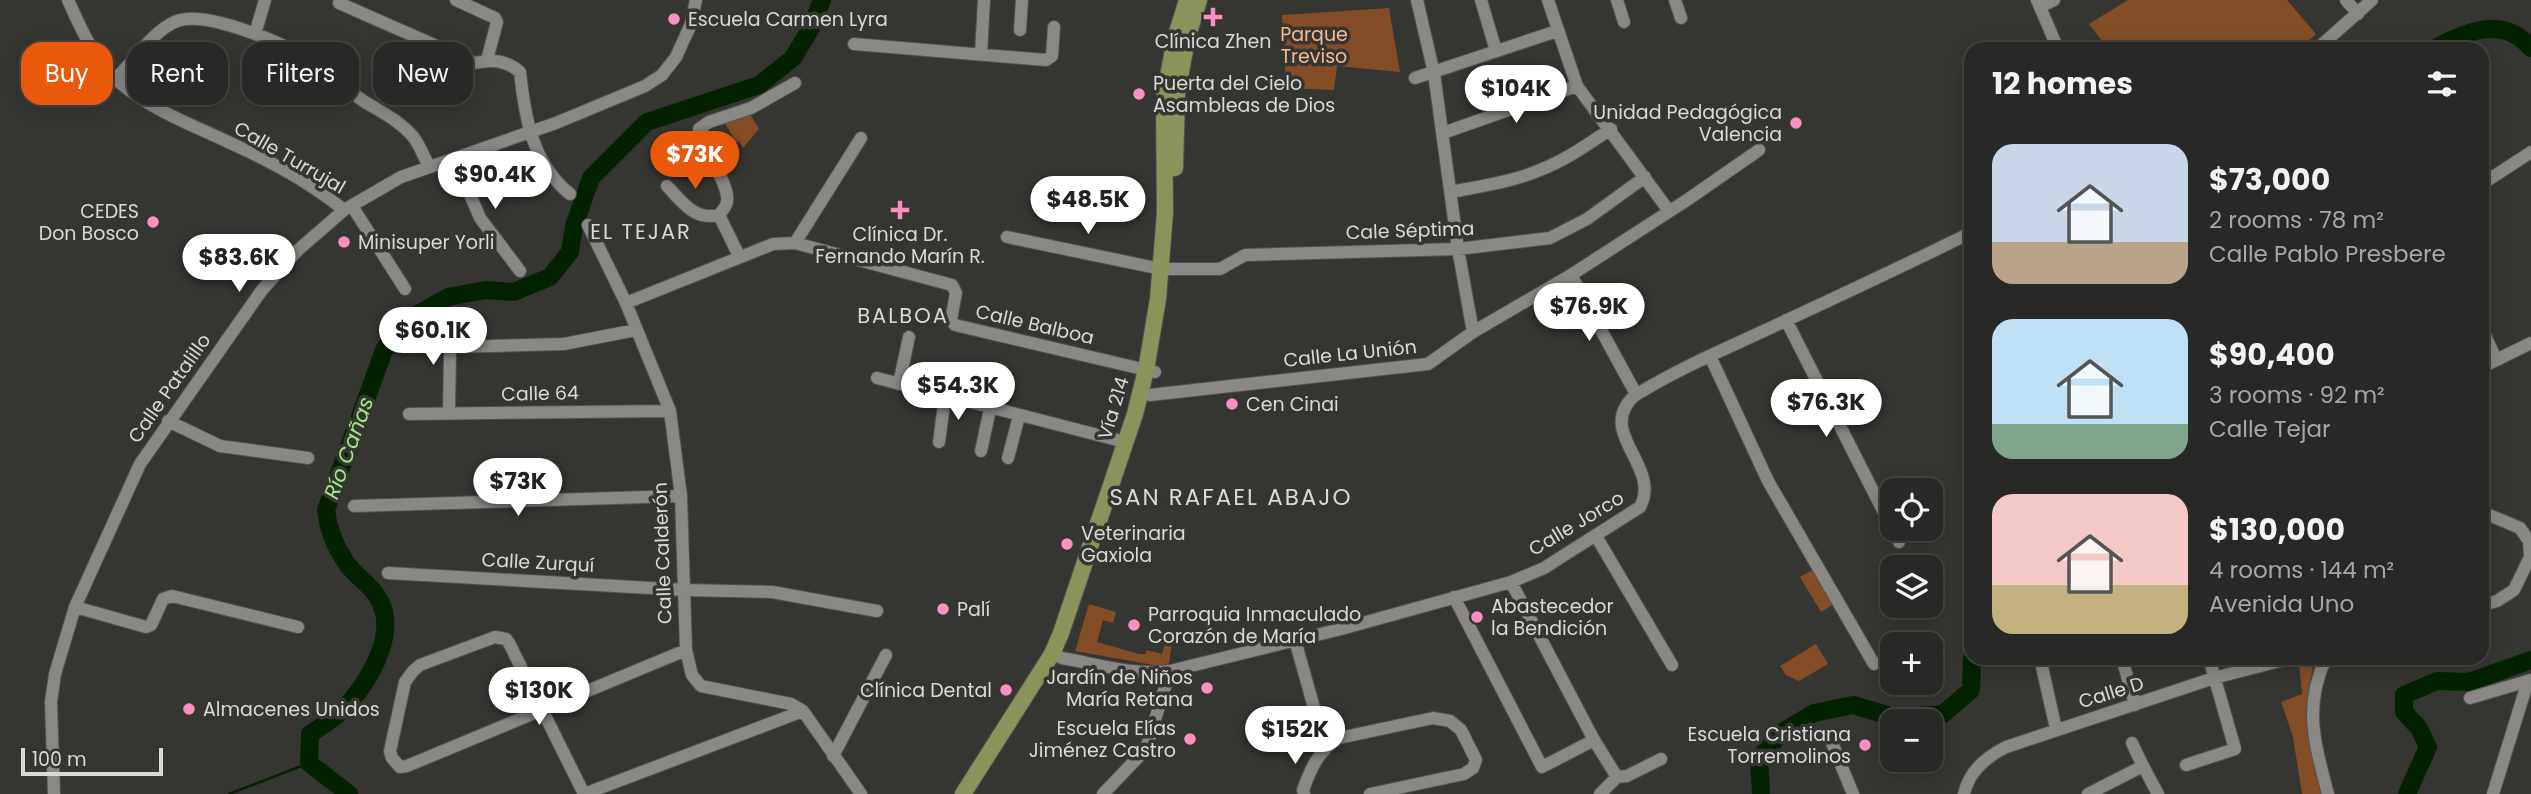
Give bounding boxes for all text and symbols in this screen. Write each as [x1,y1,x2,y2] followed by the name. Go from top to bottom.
[688,6,888,33] place label: Escuela Carmen Lyra
[1203,7,1223,27] marker: Clínica Zhen
[666,11,682,27] marker: Escuela Carmen Lyra
[1280,21,1348,70] park label: Parque Treviso
[1155,28,1271,55] place label: Clínica Zhen
[21,42,113,105] chip: Buy
[127,42,228,105] chip: Rent
[242,42,359,105] chip: Filters
[373,42,473,105] chip: New
[1992,62,2133,105] text: 12 homes
[2423,65,2461,103] icon: filters
[1467,66,1565,125] pin: $104K
[1153,70,1335,119] place label: Puerta del Cielo Asambleas de Dios
[1481,72,1551,104] text: $104K
[1131,86,1147,102] marker: Puerta del Cielo Asambleas de Dios
[1593,99,1782,148] place label: Unidad Pedagógica Valencia
[229,115,351,200] street label: Calle Turrujal
[1788,115,1804,131] marker: Unidad Pedagógica Valencia
[654,132,736,191] pin: $73K
[666,138,724,170] text: $73K
[438,152,552,211] pin: $90.4K
[454,158,536,190] text: $90.4K
[2209,158,2330,201] text: $73,000
[2048,172,2132,256] icon: home
[1031,176,1145,236] pin: $48.5K
[1046,183,1130,215] text: $48.5K
[39,198,139,247] place label: CEDES Don Bosco
[890,200,910,220] marker: Clínica Dr. Fernando Marín R.
[2209,204,2384,236] text: 2 rooms · 78 m²
[145,214,161,230] marker: CEDES Don Bosco
[1345,215,1475,246] street label: Cale Séptima
[590,217,692,246] district label: EL TEJAR
[815,221,985,270] place label: Clínica Dr. Fernando Marín R.
[358,229,494,256] place label: Minisuper Yorli
[182,234,296,294] pin: $83.6K
[336,234,352,250] marker: Minisuper Yorli
[2209,238,2446,270] text: Calle Pablo Presbere
[198,241,280,273] text: $83.6K
[1532,284,1646,343] pin: $76.9K
[1550,290,1628,322] text: $76.9K
[973,298,1097,351] street label: Calle Balboa
[857,301,949,330] district label: BALBOA
[376,308,490,367] pin: $60.1K
[395,314,471,346] text: $60.1K
[122,328,217,449] street label: Calle Patalillo
[1282,333,1418,374] street label: Calle La Unión
[2209,333,2335,376] text: $90,400
[2048,347,2132,431] icon: home
[901,362,1015,422] pin: $54.3K
[917,369,999,401] text: $54.3K
[1091,373,1136,443] street label: Vía 214
[501,379,579,408] street label: Calle 64
[2209,379,2385,411] text: 3 rooms · 92 m²
[1769,380,1883,439] pin: $76.3K
[1787,386,1865,418] text: $76.3K
[1246,391,1339,418] place label: Cen Cinai
[317,393,380,503] water label: Río Cañas
[1224,396,1240,412] marker: Cen Cinai
[2209,413,2331,445] text: Calle Tejar
[477,458,559,518] pin: $73K
[489,465,547,497] text: $73K
[1880,478,1943,772] map controls
[1880,478,1943,541] button: locate
[1109,481,1353,513] district label: SAN RAFAEL ABAJO
[647,482,678,624] street label: Calle Calderón
[1524,484,1629,562] street label: Calle Jorco
[2209,508,2345,551] text: $130,000
[1081,520,1186,569] place label: Veterinaria Gaxiola
[2048,522,2132,606] icon: home
[1059,536,1075,552] marker: Veterinaria Gaxiola
[481,546,595,579] street label: Calle Zurquí
[2209,554,2394,586] text: 4 rooms · 144 m²
[1880,555,1943,618] button: layers
[2209,588,2354,620] text: Avenida Uno
[1491,593,1614,642] place label: Abastecedor la Bendición
[957,596,991,623] place label: Palí
[935,601,951,617] marker: Palí
[1148,601,1361,650] place label: Parroquia Inmaculado Corazón de María
[1469,609,1485,625] marker: Abastecedor la Bendición
[1126,617,1142,633] marker: Parroquia Inmaculado Corazón de María
[1880,632,1943,695] button: +
[1046,664,1193,713] place label: Jardín de Niños María Retana
[490,668,588,727] pin: $130K
[2075,670,2147,715] street label: Calle D
[505,674,573,706] text: $130K
[860,677,992,704] place label: Clínica Dental
[1199,680,1215,696] marker: Jardín de Niños María Retana
[998,682,1014,698] marker: Clínica Dental
[203,696,380,723] place label: Almacenes Unidos
[181,701,197,717] marker: Almacenes Unidos
[1246,706,1344,766] pin: $152K
[1880,709,1943,772] button: −
[1261,713,1329,745] text: $152K
[1029,715,1176,764] place label: Escuela Elías Jiménez Castro
[1687,721,1851,770] place label: Escuela Cristiana Torremolinos
[1182,731,1198,747] marker: Escuela Elías Jiménez Castro
[1857,737,1873,753] marker: Escuela Cristiana Torremolinos
[21,745,163,777] scale bar
[32,746,87,773] text: 100 m

